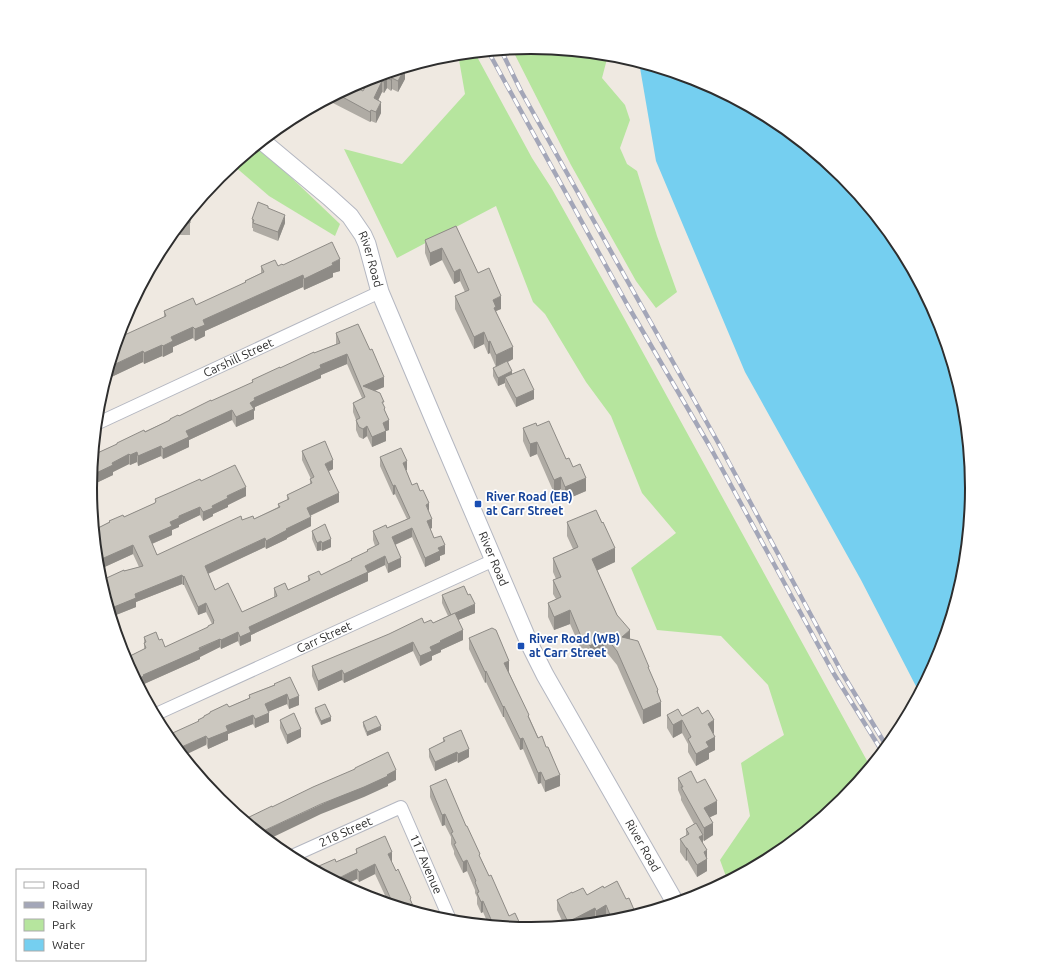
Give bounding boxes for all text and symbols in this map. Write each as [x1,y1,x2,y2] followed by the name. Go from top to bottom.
[356,229,385,288] street label: River Road
[201,335,275,379] street label: Carshill Street
[486,490,573,517] place label: River Road (EB) at Carr Street
[473,499,483,509] marker: River Road (EB) at Carr Street
[476,529,511,588] street label: River Road
[294,619,354,655] street label: Carr Street
[529,632,620,659] place label: River Road (WB) at Carr Street
[516,641,526,651] marker: River Road (WB) at Carr Street
[317,814,374,849] street label: 218 Street
[623,817,663,874] street label: River Road
[408,832,445,896] street label: 117 Avenue
[16,869,146,961] legend
[52,878,80,891] text: Road
[52,898,93,911] text: Railway
[52,918,76,931] text: Park
[52,938,85,951] text: Water

